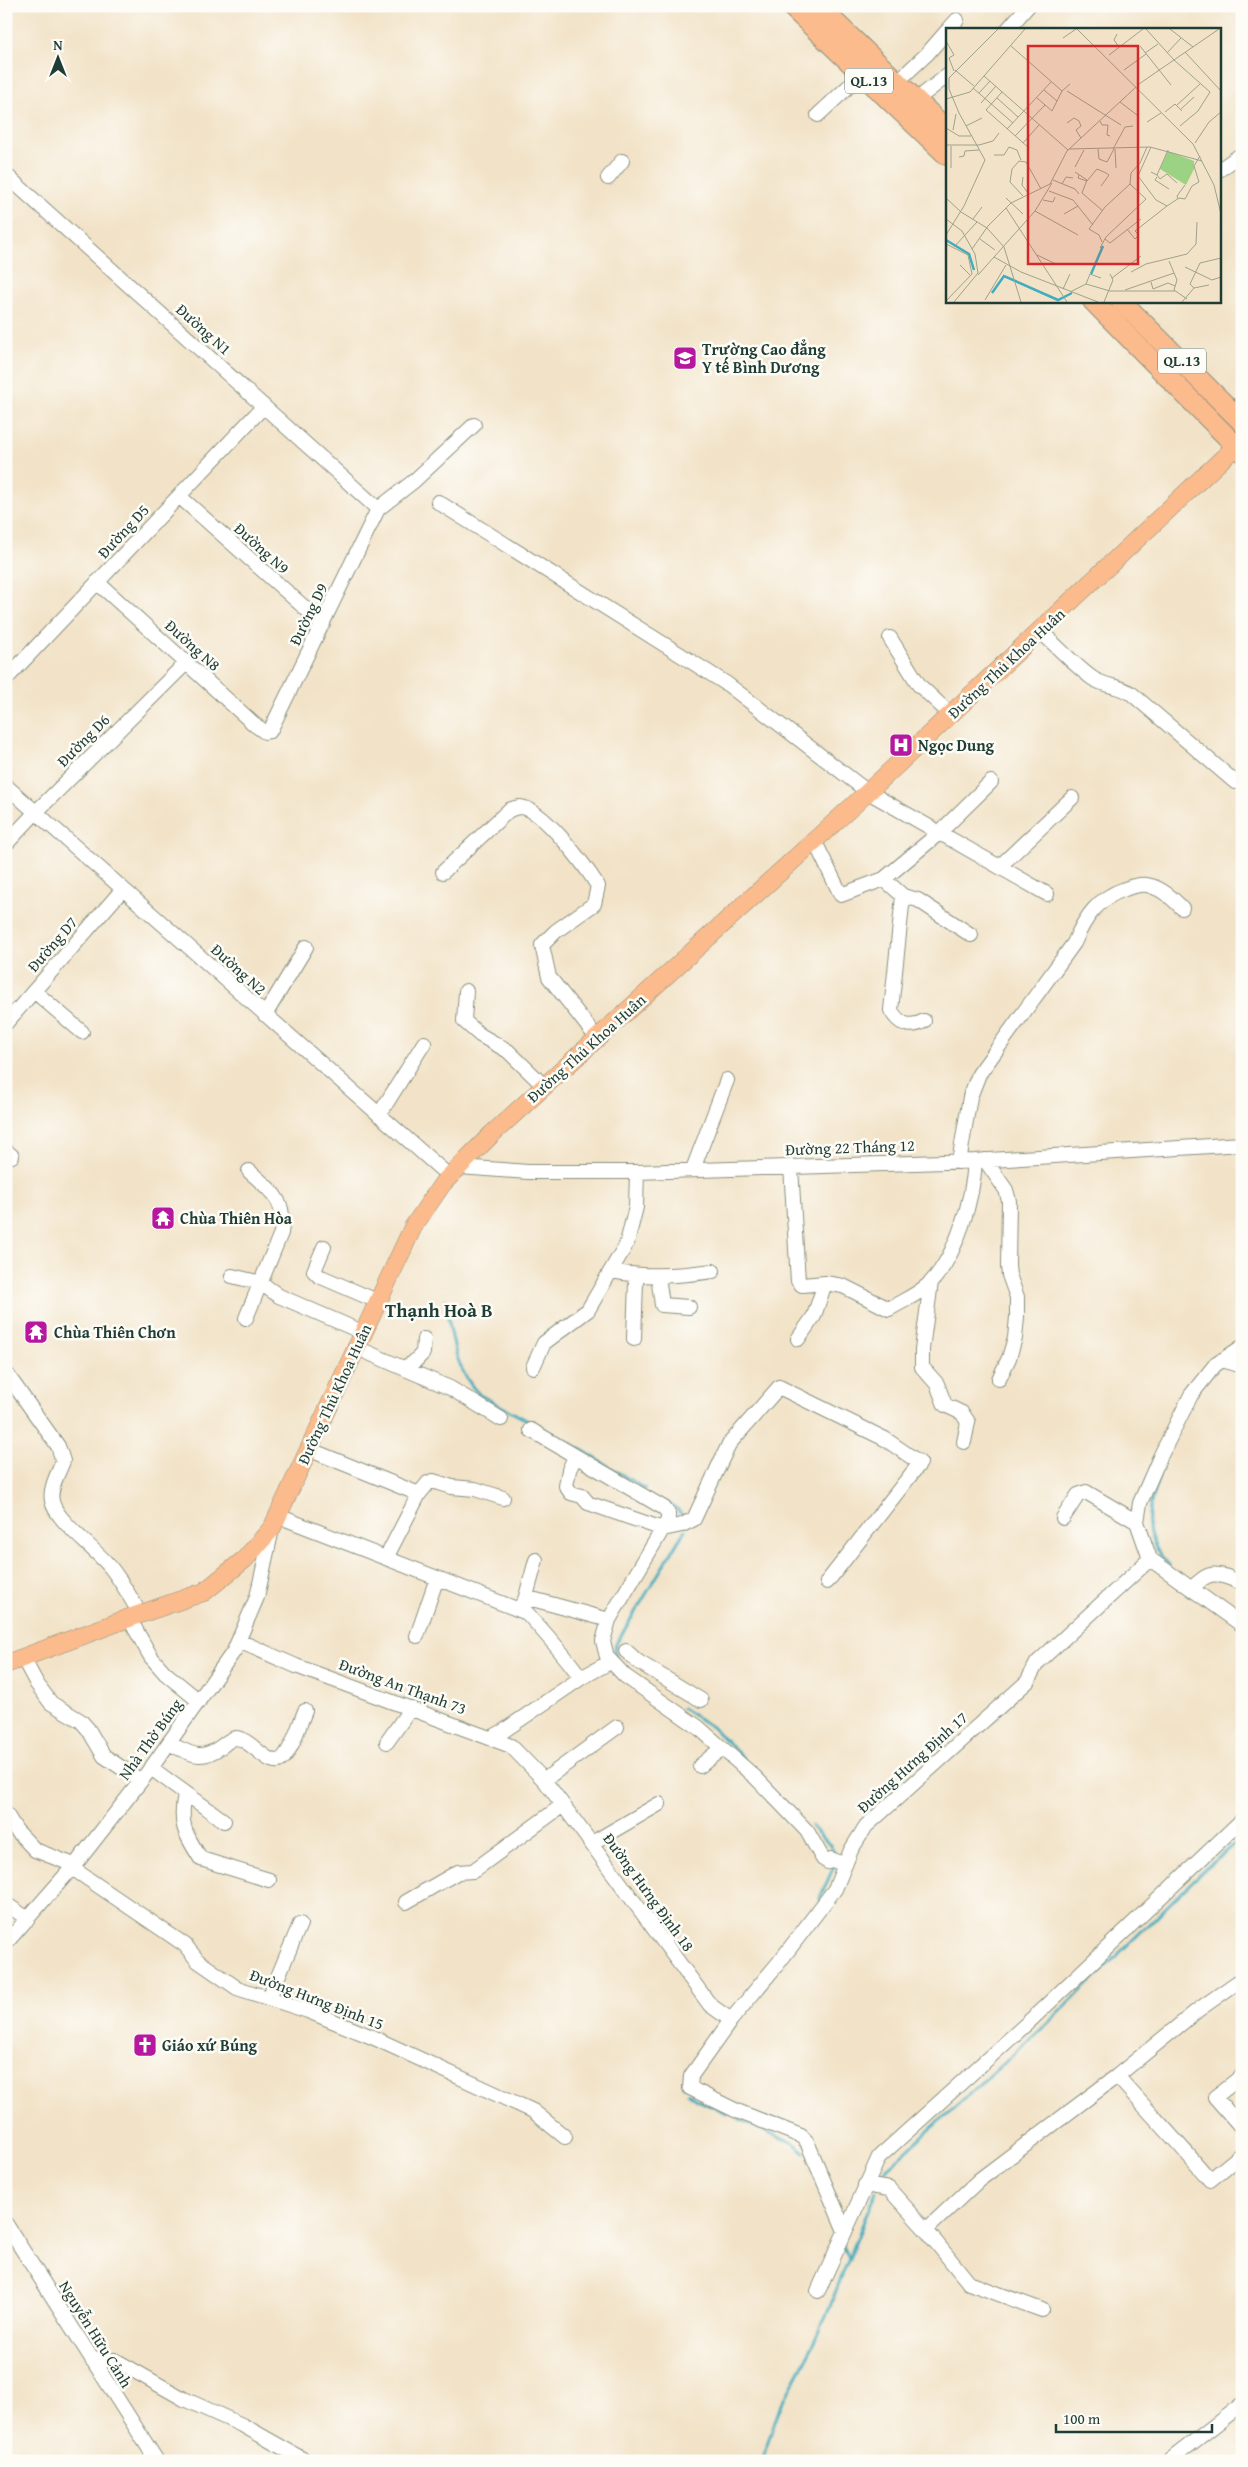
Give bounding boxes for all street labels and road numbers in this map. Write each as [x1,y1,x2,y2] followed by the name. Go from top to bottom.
[845,68,893,94] road number: QL.13
[171,298,237,360] street label: Đường N1
[1158,348,1206,374] road number: QL.13
[92,498,154,564] street label: Đường D5
[229,517,295,580] street label: Đường N9
[283,579,334,649] street label: Đường D9
[942,602,1070,724] street label: Đường Thủ Khoa Huân
[160,614,226,677] street label: Đường N8
[51,708,115,772] street label: Đường D6
[21,911,83,977] street label: Đường D7
[206,938,272,1000] street label: Đường N2
[521,988,651,1108] street label: Đường Thủ Khoa Huân
[785,1133,915,1161] street label: Đường 22 Tháng 12
[291,1320,377,1468] street label: Đường Thủ Khoa Huân
[336,1652,470,1720] street label: Đường An Thạnh 73
[112,1693,188,1785] street label: Nhà Thờ Búng
[851,1706,973,1818] street label: Đường Hưng Định 17
[598,1828,700,1957] street label: Đường Hưng Định 18
[247,1962,387,2036] street label: Đường Hưng Định 15
[53,2276,139,2392] street label: Nguyễn Hữu Cảnh

